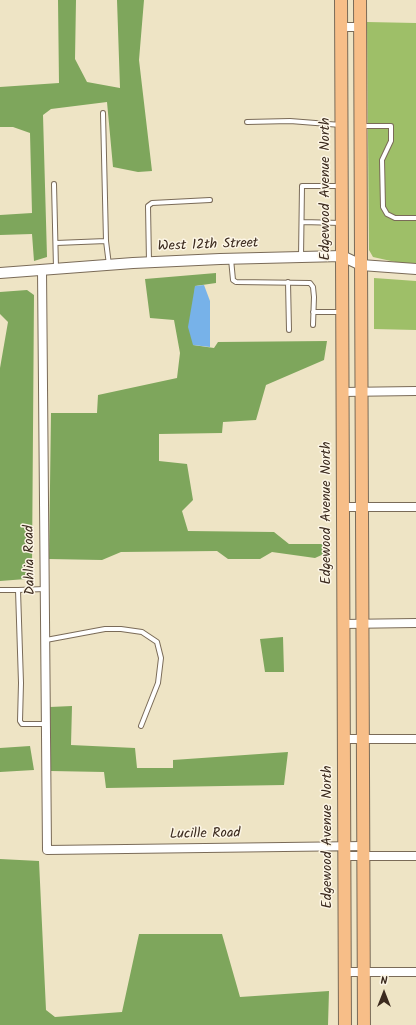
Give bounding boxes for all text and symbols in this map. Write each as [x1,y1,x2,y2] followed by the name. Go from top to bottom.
[319,117,335,261] street label: Edgewood Avenue North
[157,236,259,256] street label: West 12th Street
[320,441,336,585] street label: Edgewood Avenue North
[22,525,40,595] street label: Dahlia Road
[321,765,337,909] street label: Edgewood Avenue North
[169,826,241,844] street label: Lucille Road
[381,972,387,990] text: N
[364,973,404,1013] north arrow

